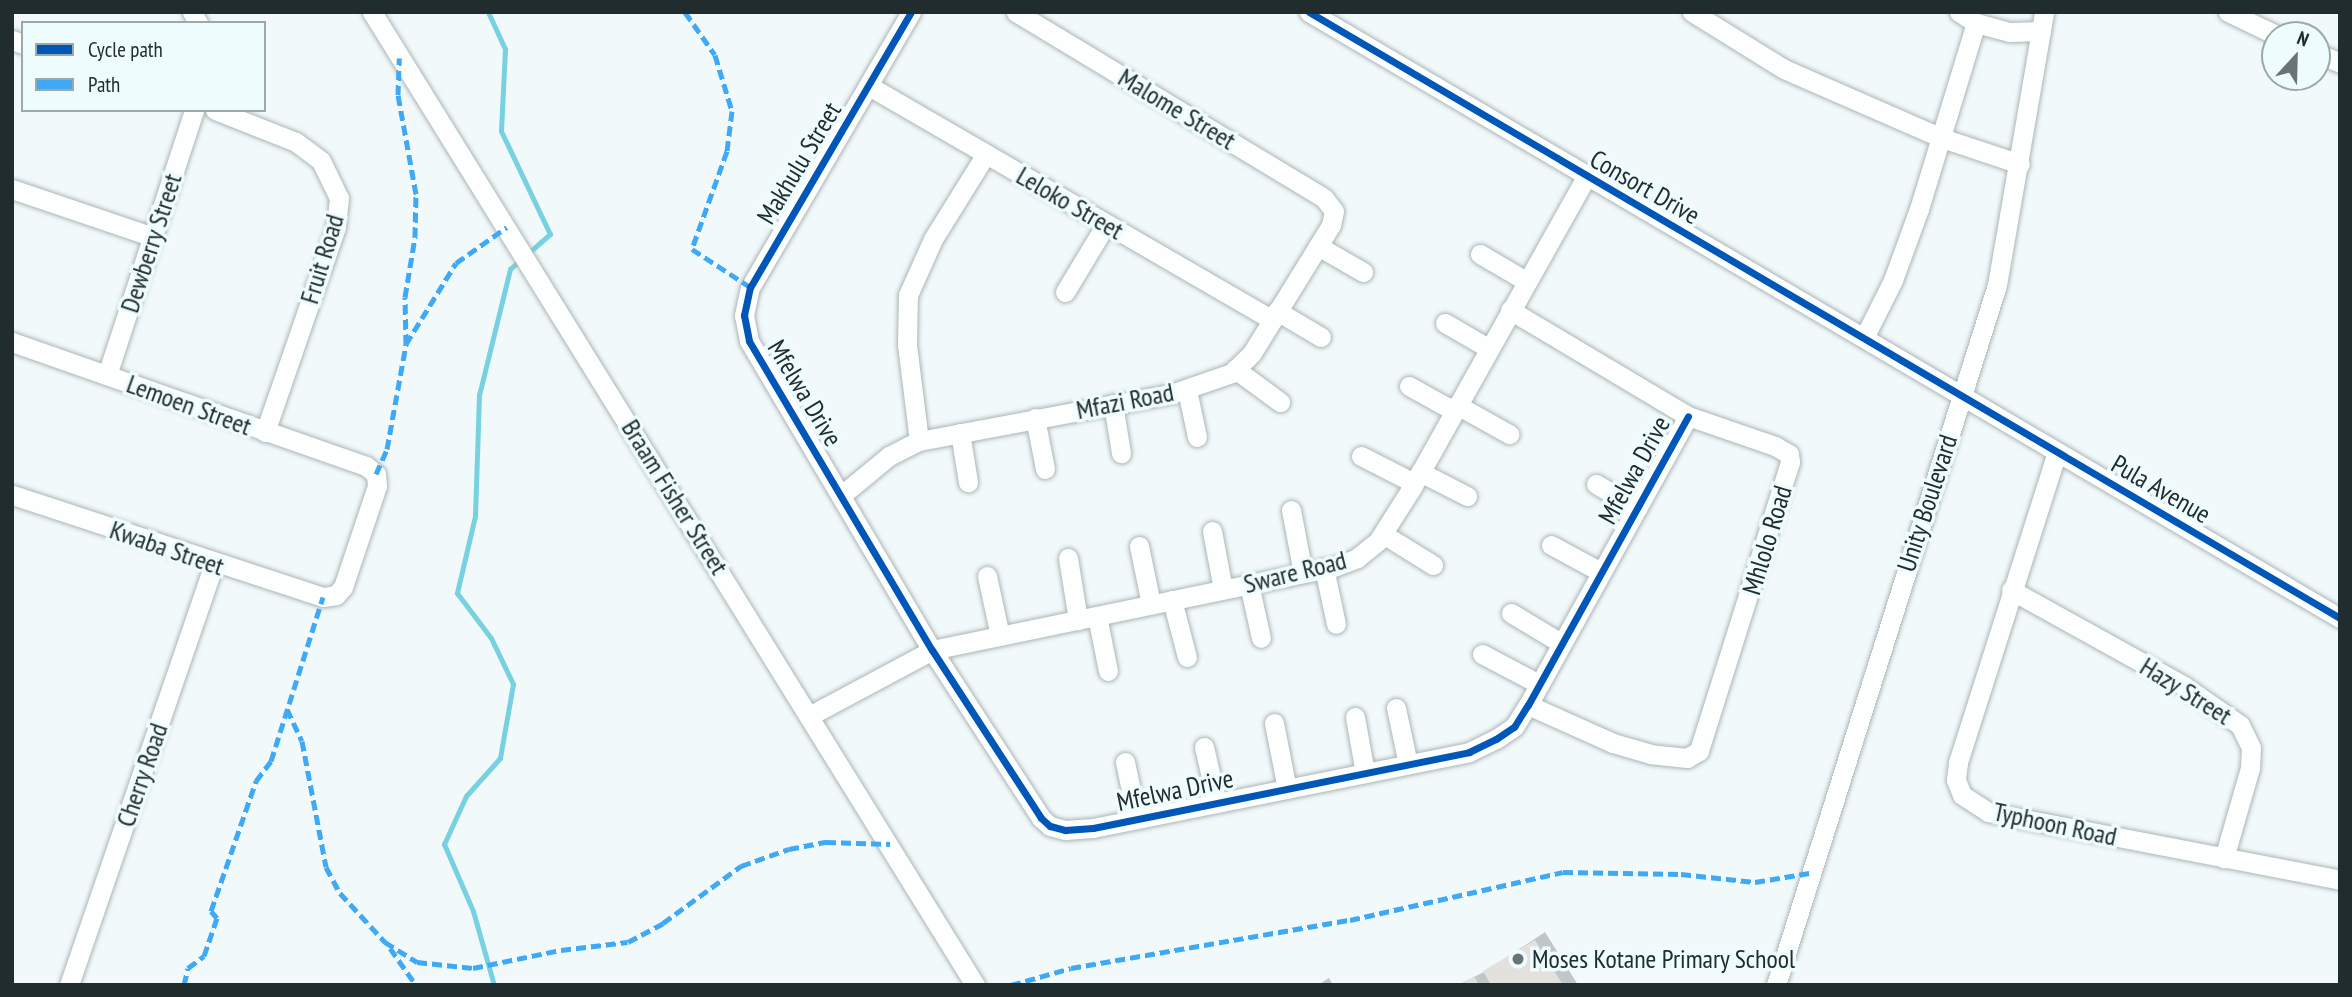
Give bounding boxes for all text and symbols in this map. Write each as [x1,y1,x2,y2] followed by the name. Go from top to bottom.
[21,21,266,112] legend
[2261,21,2331,91] north arrow
[2294,25,2312,51] text: N
[88,36,163,63] text: Cycle path
[1113,62,1241,156] street label: Malome Street
[88,71,120,98] text: Path
[750,96,848,230] street label: Makhulu Street
[1585,143,1705,231] street label: Consort Drive
[1011,160,1129,246] street label: Leloko Street
[114,169,188,317] street label: Dewberry Street
[294,211,350,307] street label: Fruit Road
[761,334,849,452] street label: Mfelwa Drive
[123,368,255,442] street label: Lemoen Street
[1074,376,1176,426] street label: Mfazi Road
[1592,411,1676,529] street label: Mfelwa Drive
[615,414,735,580] street label: Braam Fisher Street
[1890,430,1964,576] street label: Unity Boulevard
[2106,448,2216,530] street label: Pula Avenue
[1736,482,1798,598] street label: Mhlolo Road
[106,514,228,582] street label: Kwaba Street
[1240,544,1350,600] street label: Sware Road
[2134,651,2238,731] street label: Hazy Street
[110,719,174,831] street label: Cherry Road
[1114,762,1236,818] street label: Mfelwa Drive
[1991,796,2119,852] street label: Typhoon Road
[1532,943,1796,975] place label: Moses Kotane Primary School
[1510,951,1526,967] marker: Moses Kotane Primary School

